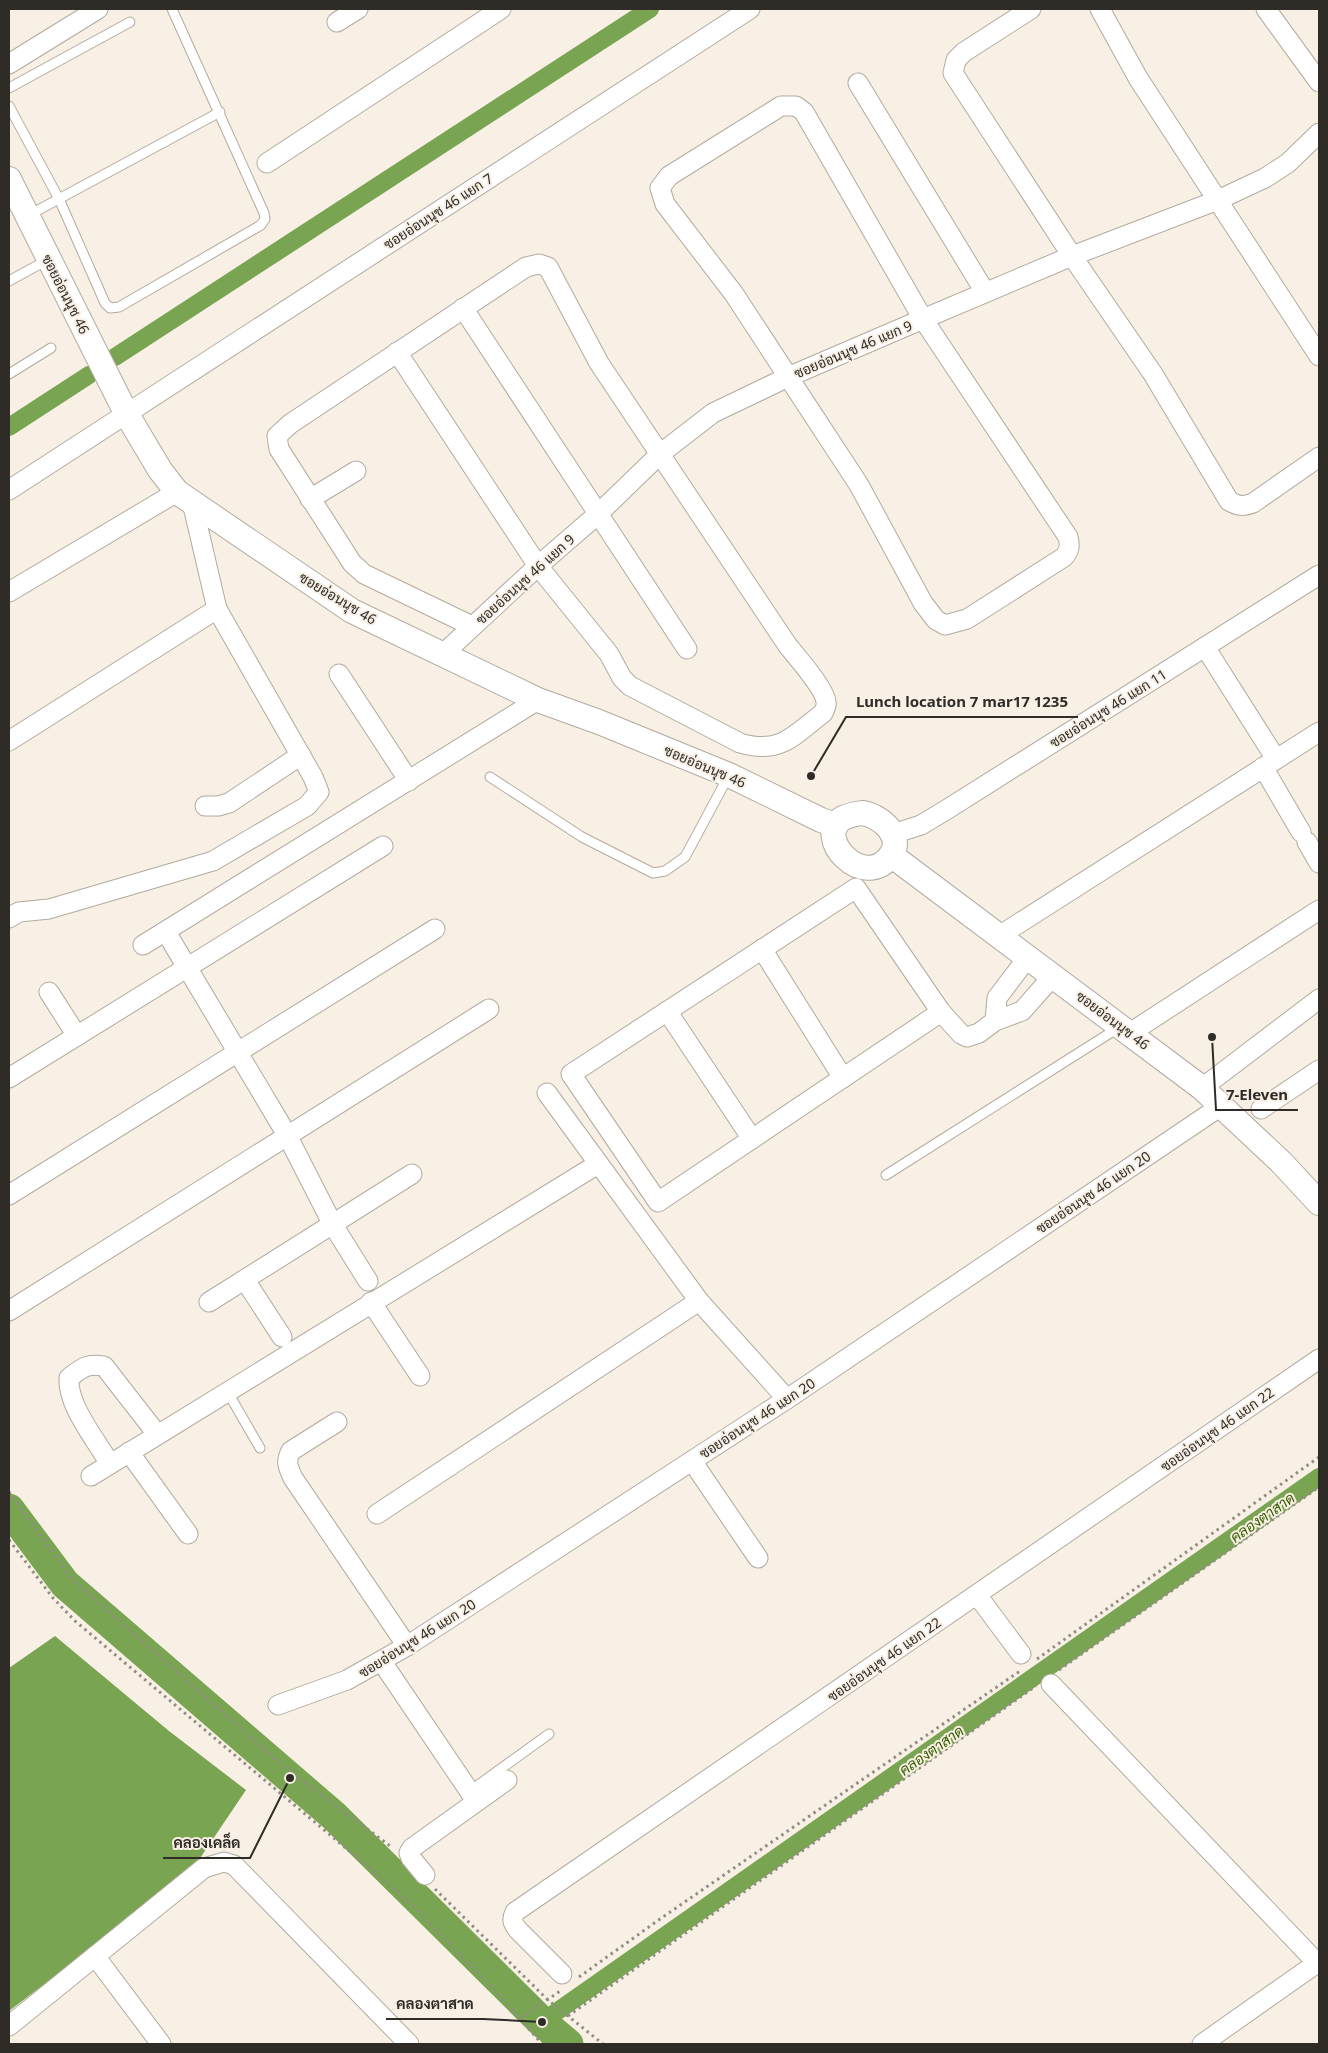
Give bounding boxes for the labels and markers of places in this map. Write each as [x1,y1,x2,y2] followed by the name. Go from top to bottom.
[846,687,1078,717] callout: Lunch location 7 mar17 1235
[1216,1080,1298,1110] callout: 7-Eleven
[163,1828,250,1858] callout: คลองเคล็ด
[386,1989,483,2019] callout: คลองตาสาด

